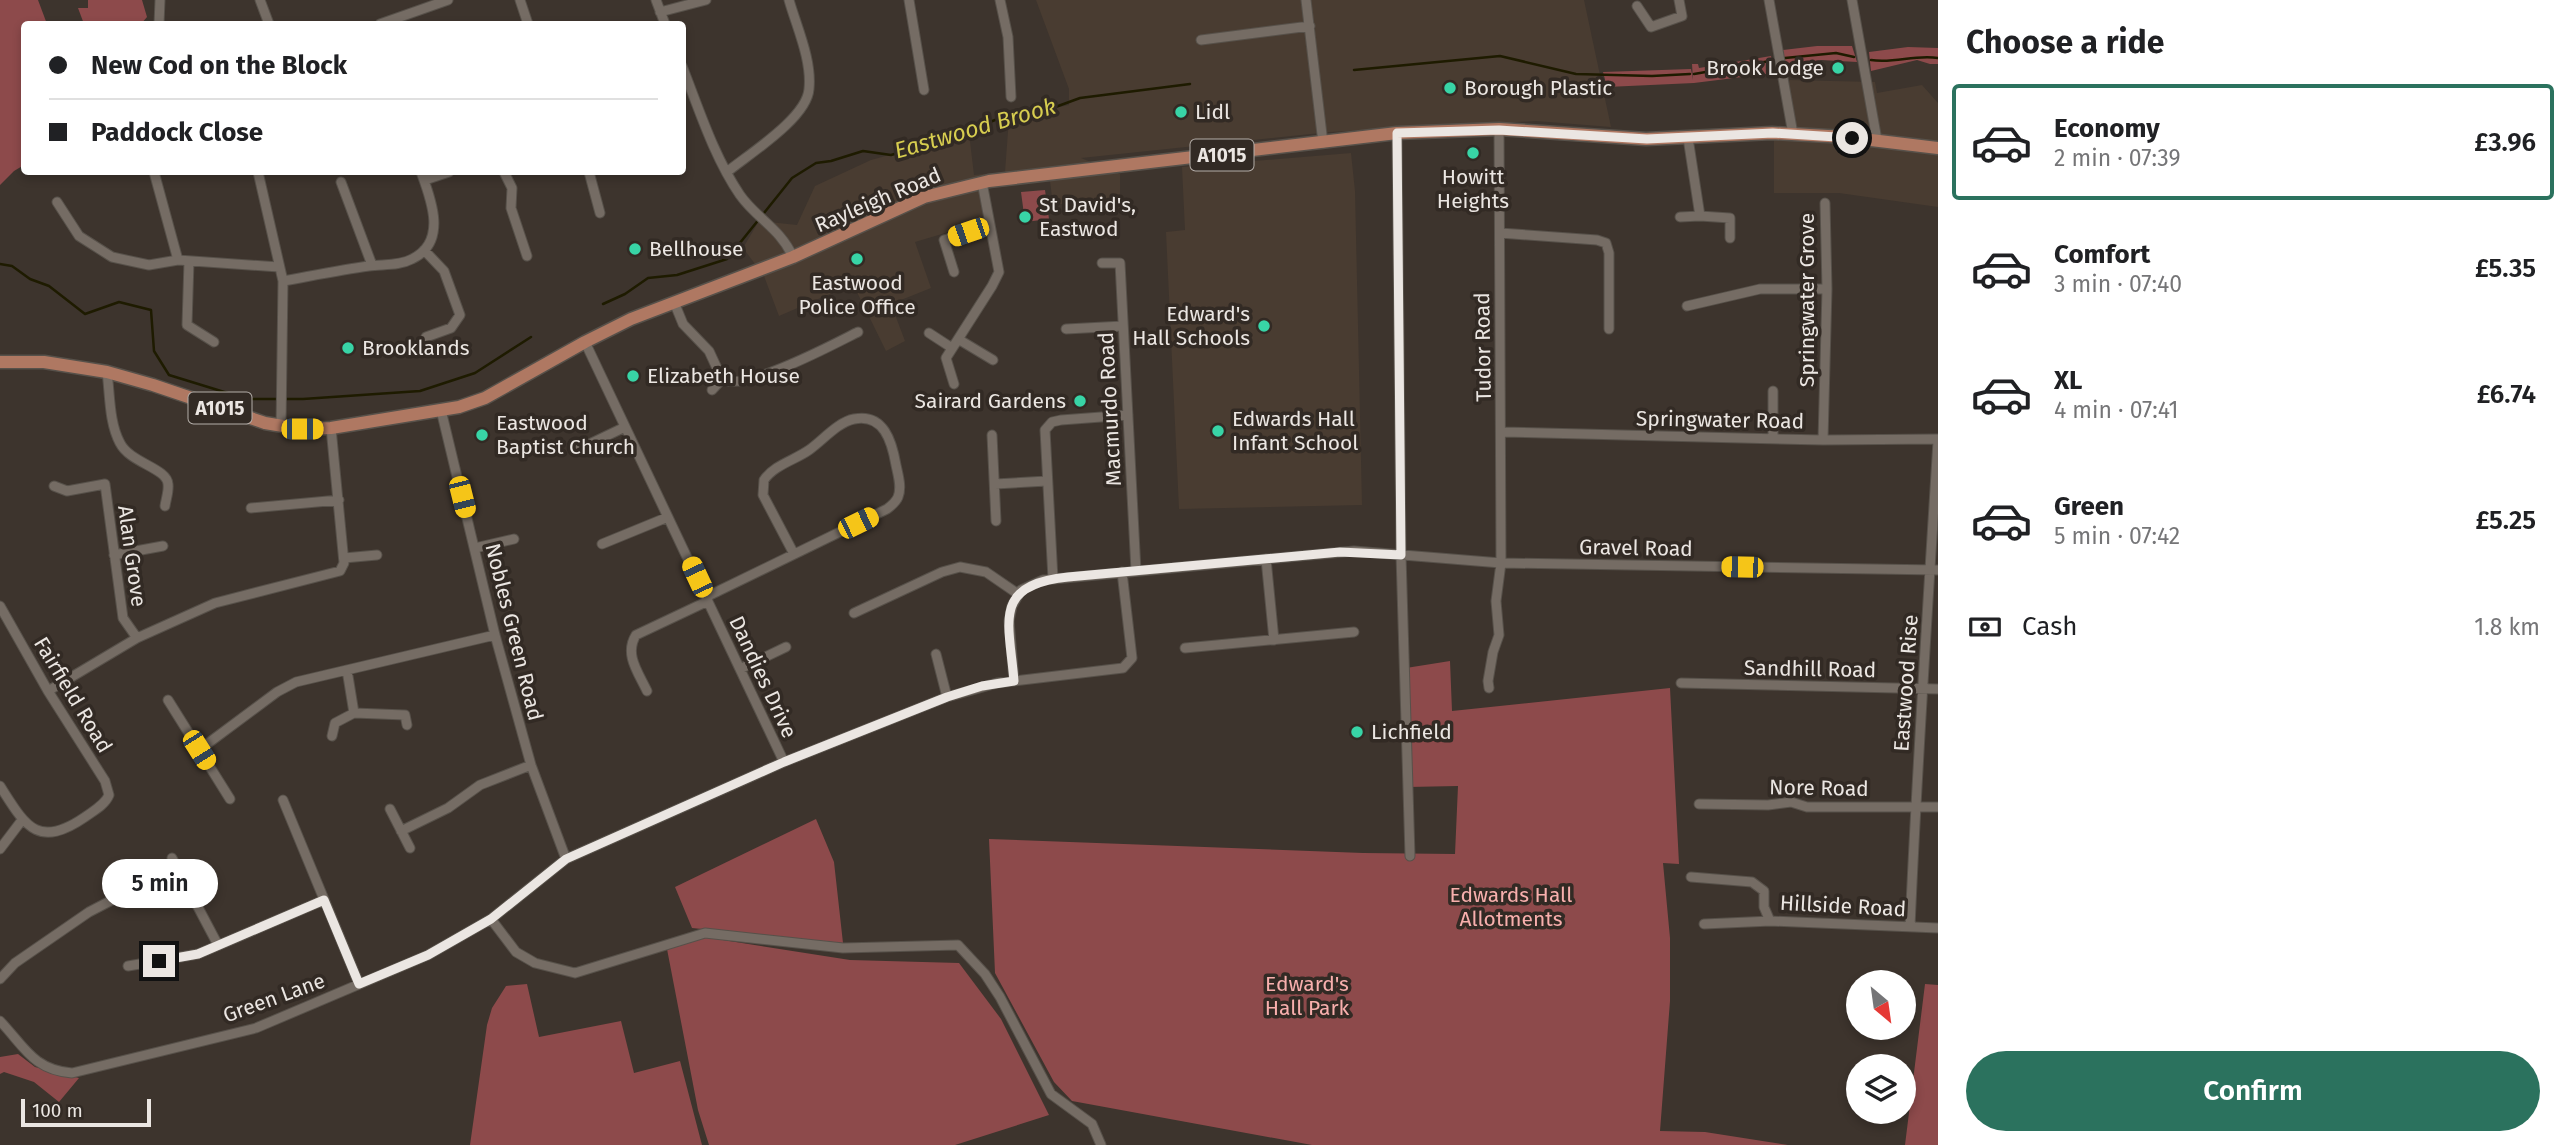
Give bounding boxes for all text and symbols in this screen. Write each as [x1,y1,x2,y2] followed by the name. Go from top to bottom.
[1966,23,2164,61] text: Choose a ride
[91,50,347,81] text: New Cod on the Block
[1706,55,1824,81] place label: Brook Lodge
[1830,60,1846,76] marker: Brook Lodge
[1464,75,1612,101] place label: Borough Plastic
[1442,80,1458,96] marker: Borough Plastic
[891,92,1059,164] water label: Eastwood Brook
[1195,99,1230,125] place label: Lidl
[1173,104,1189,120] marker: Lidl
[1970,111,2033,174] icon: car
[2054,113,2160,144] text: Economy
[91,117,263,148] text: Paddock Close
[1836,122,1868,154] route start
[2474,127,2536,158] text: £3.96
[1190,140,1254,170] road number: A1015
[2054,144,2180,172] text: 2 min · 07:39
[1465,145,1481,161] marker: Howitt Heights
[811,162,945,238] street label: Rayleigh Road
[1437,164,1509,214] place label: Howitt Heights
[1039,192,1136,242] place label: St David's, Eastwod
[1017,209,1033,225] marker: St David's, Eastwod
[1794,213,1820,387] street label: Springwater Grove
[945,215,992,249] car
[649,236,744,262] place label: Bellhouse
[1970,237,2033,300] icon: car
[2054,239,2150,270] text: Comfort
[627,241,643,257] marker: Bellhouse
[849,251,865,267] marker: Eastwood Police Office
[2475,253,2536,284] text: £5.35
[798,270,916,320] place label: Eastwood Police Office
[2054,270,2182,298] text: 3 min · 07:40
[1469,292,1497,402] street label: Tudor Road
[1132,301,1250,351] place label: Edward's Hall Schools
[1256,318,1272,334] marker: Edward's Hall Schools
[1093,331,1127,487] street label: Macmurdo Road
[362,335,470,361] place label: Brooklands
[340,340,356,356] marker: Brooklands
[647,363,800,389] place label: Elizabeth House
[1970,363,2033,426] icon: car
[2054,365,2082,396] text: XL
[625,368,641,384] marker: Elizabeth House
[2477,379,2536,410] text: £6.74
[915,388,1066,414] place label: Sairard Gardens
[188,392,252,424] road number: A1015
[1072,393,1088,409] marker: Sairard Gardens
[2054,396,2179,424] text: 4 min · 07:41
[1232,406,1358,456] place label: Edwards Hall Infant School
[1636,406,1804,434] street label: Springwater Road
[496,410,635,460] place label: Eastwood Baptist Church
[282,419,324,440] car
[1210,423,1226,439] marker: Edwards Hall Infant School
[474,427,490,443] marker: Eastwood Baptist Church
[447,474,478,520] car
[1970,489,2033,552] icon: car
[2054,491,2124,522] text: Green
[112,504,152,608] street label: Alan Grove
[835,504,882,542] car
[2476,505,2536,536] text: £5.25
[2054,522,2180,550] text: 5 min · 07:42
[1579,534,1693,562] street label: Gravel Road
[479,541,549,723] street label: Nobles Green Road
[679,554,716,600] car
[1721,556,1764,578] car
[1966,608,2004,646] icon: cash
[2022,611,2078,642] text: Cash
[723,612,803,742] street label: Dandies Drive
[2474,613,2540,641] text: 1.8 km
[1888,614,1924,752] street label: Eastwood Rise
[28,632,118,758] street label: Fairfield Road
[1744,655,1876,683] street label: Sandhill Road
[1371,719,1452,745] place label: Lichfield
[1349,724,1365,740] marker: Lichfield
[179,727,220,773] car
[1769,774,1869,802] street label: Nore Road
[101,860,217,908] callout: 5 min
[131,869,189,897] text: 5 min
[1450,882,1572,932] park label: Edwards Hall Allotments
[1779,890,1907,922] street label: Hillside Road
[143,945,175,977] route end
[219,967,329,1029] street label: Green Lane
[1846,970,1916,1040] north arrow
[1846,970,1916,1124] map controls
[1265,971,1350,1021] park label: Edward's Hall Park
[1966,1051,2540,1131] button: Confirm
[1846,1054,1916,1124] button: layers
[21,1096,150,1128] scale bar
[32,1099,83,1122] text: 100 m

